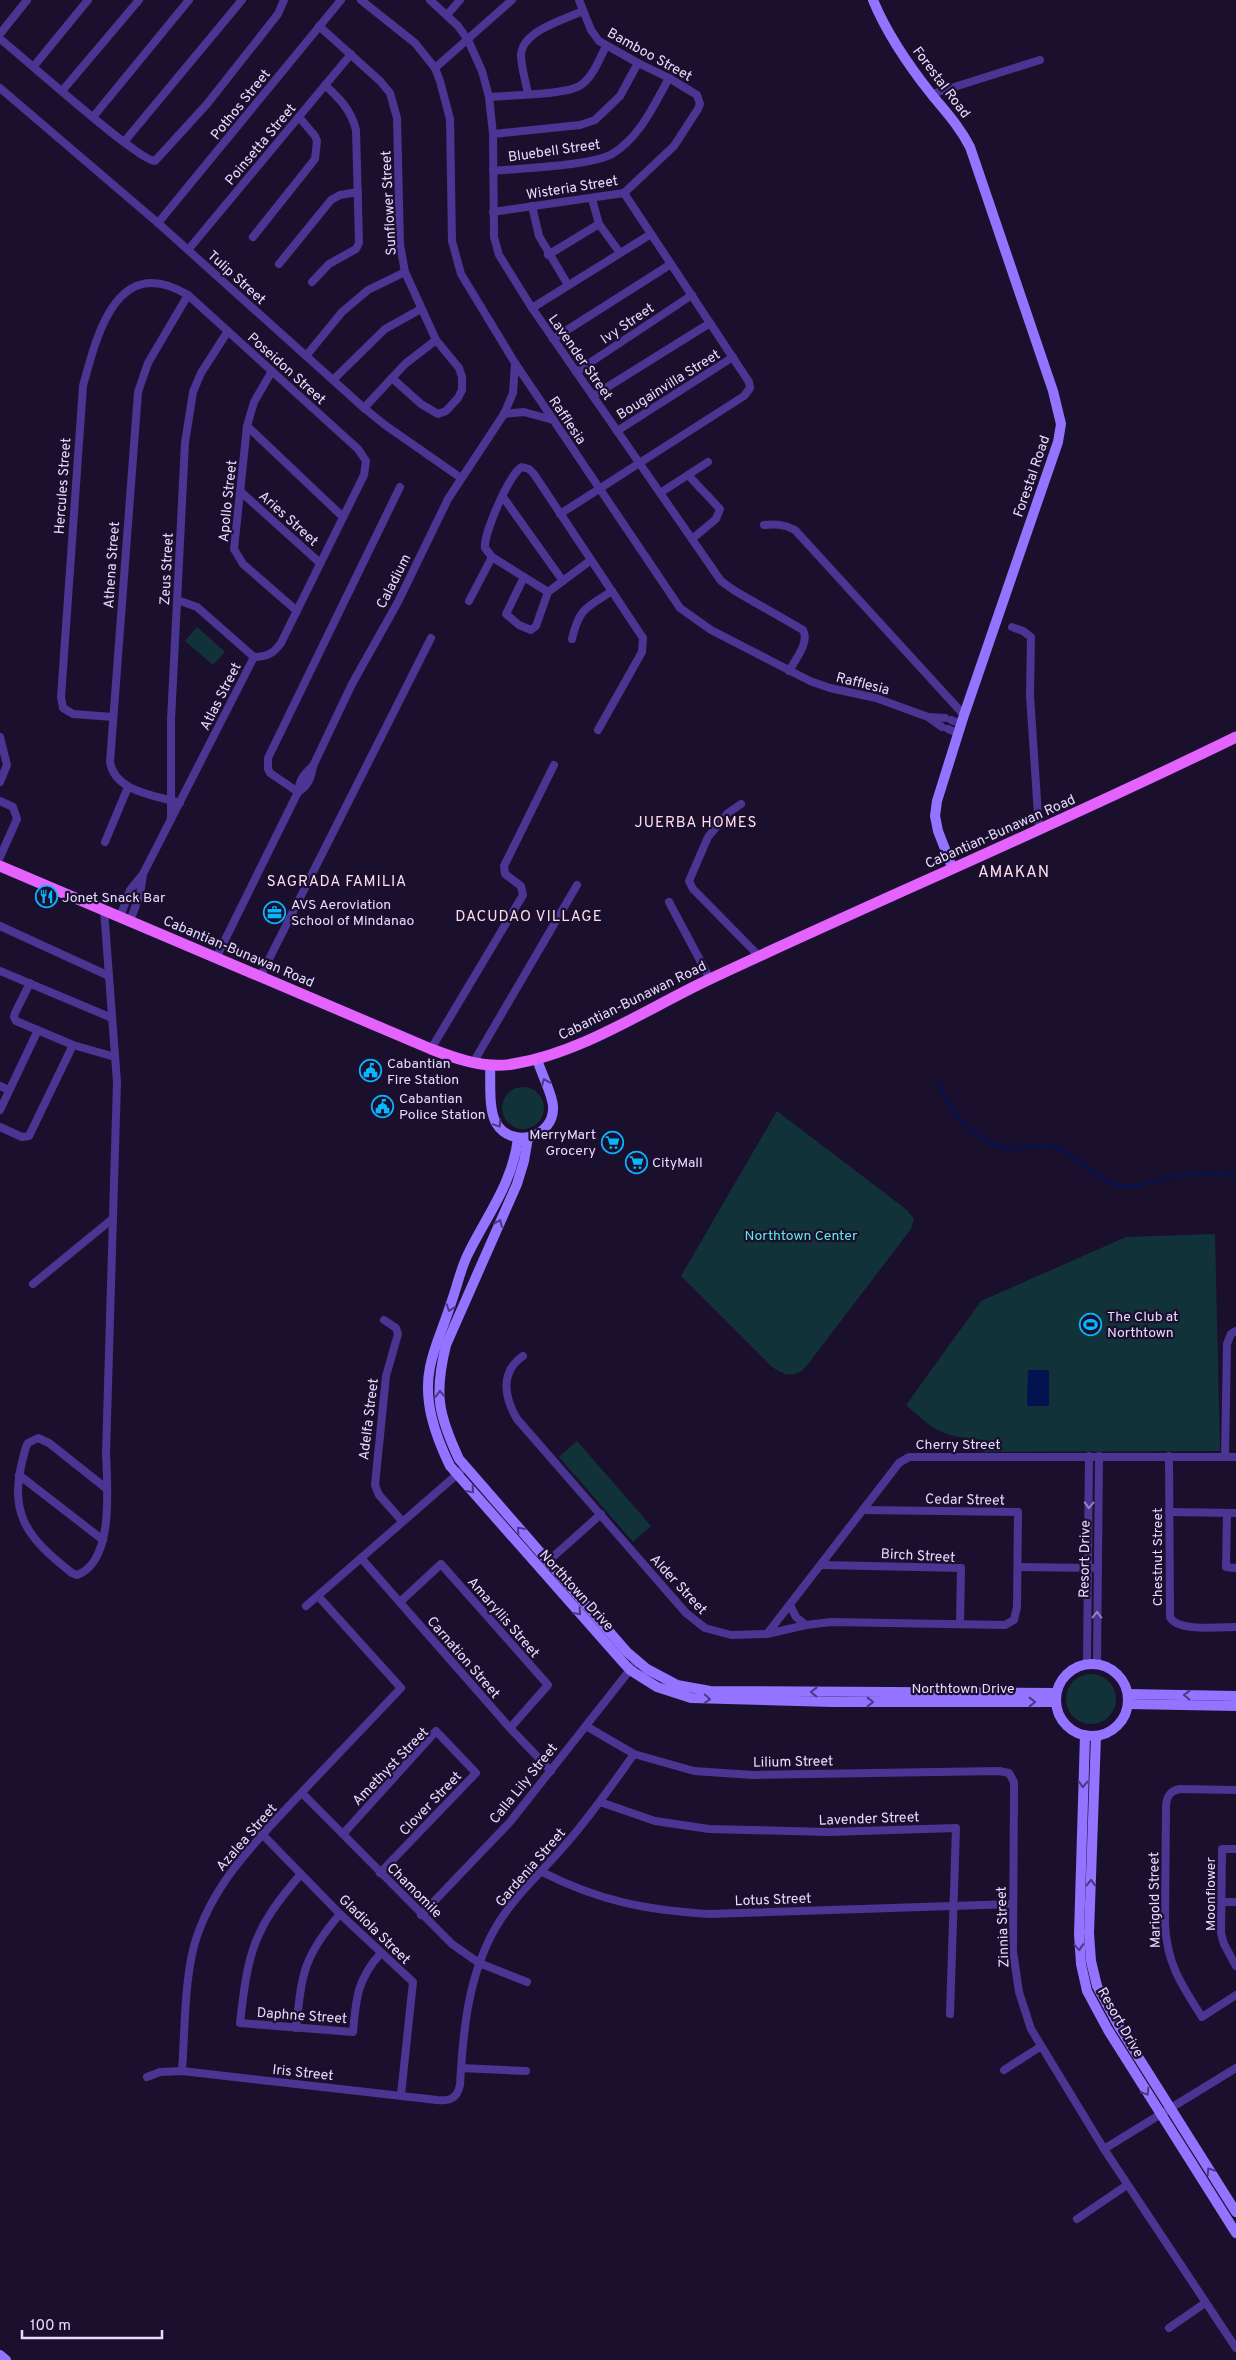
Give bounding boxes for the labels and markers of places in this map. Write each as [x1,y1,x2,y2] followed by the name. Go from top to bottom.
[34,885,58,909] restaurant icon: Jonet Snack Bar
[62,890,166,907] place label: Jonet Snack Bar
[291,897,415,930] place label: AVS Aeroviation School of Mindanao
[263,900,287,924] office icon: AVS Aeroviation School of Mindanao
[387,1056,459,1089] place label: Cabantian Fire Station
[359,1059,383,1083] public building icon: Cabantian Fire Station
[399,1091,486,1124] place label: Cabantian Police Station
[371,1094,395,1118] public building icon: Cabantian Police Station
[529,1127,596,1160] place label: MerryMart Grocery
[600,1130,624,1154] supermarket icon: MerryMart Grocery
[624,1150,648,1174] supermarket icon: CityMall
[652,1155,703,1172] place label: CityMall
[1107,1309,1178,1342] place label: The Club at Northtown
[1079,1312,1103,1336] sports icon: The Club at Northtown

